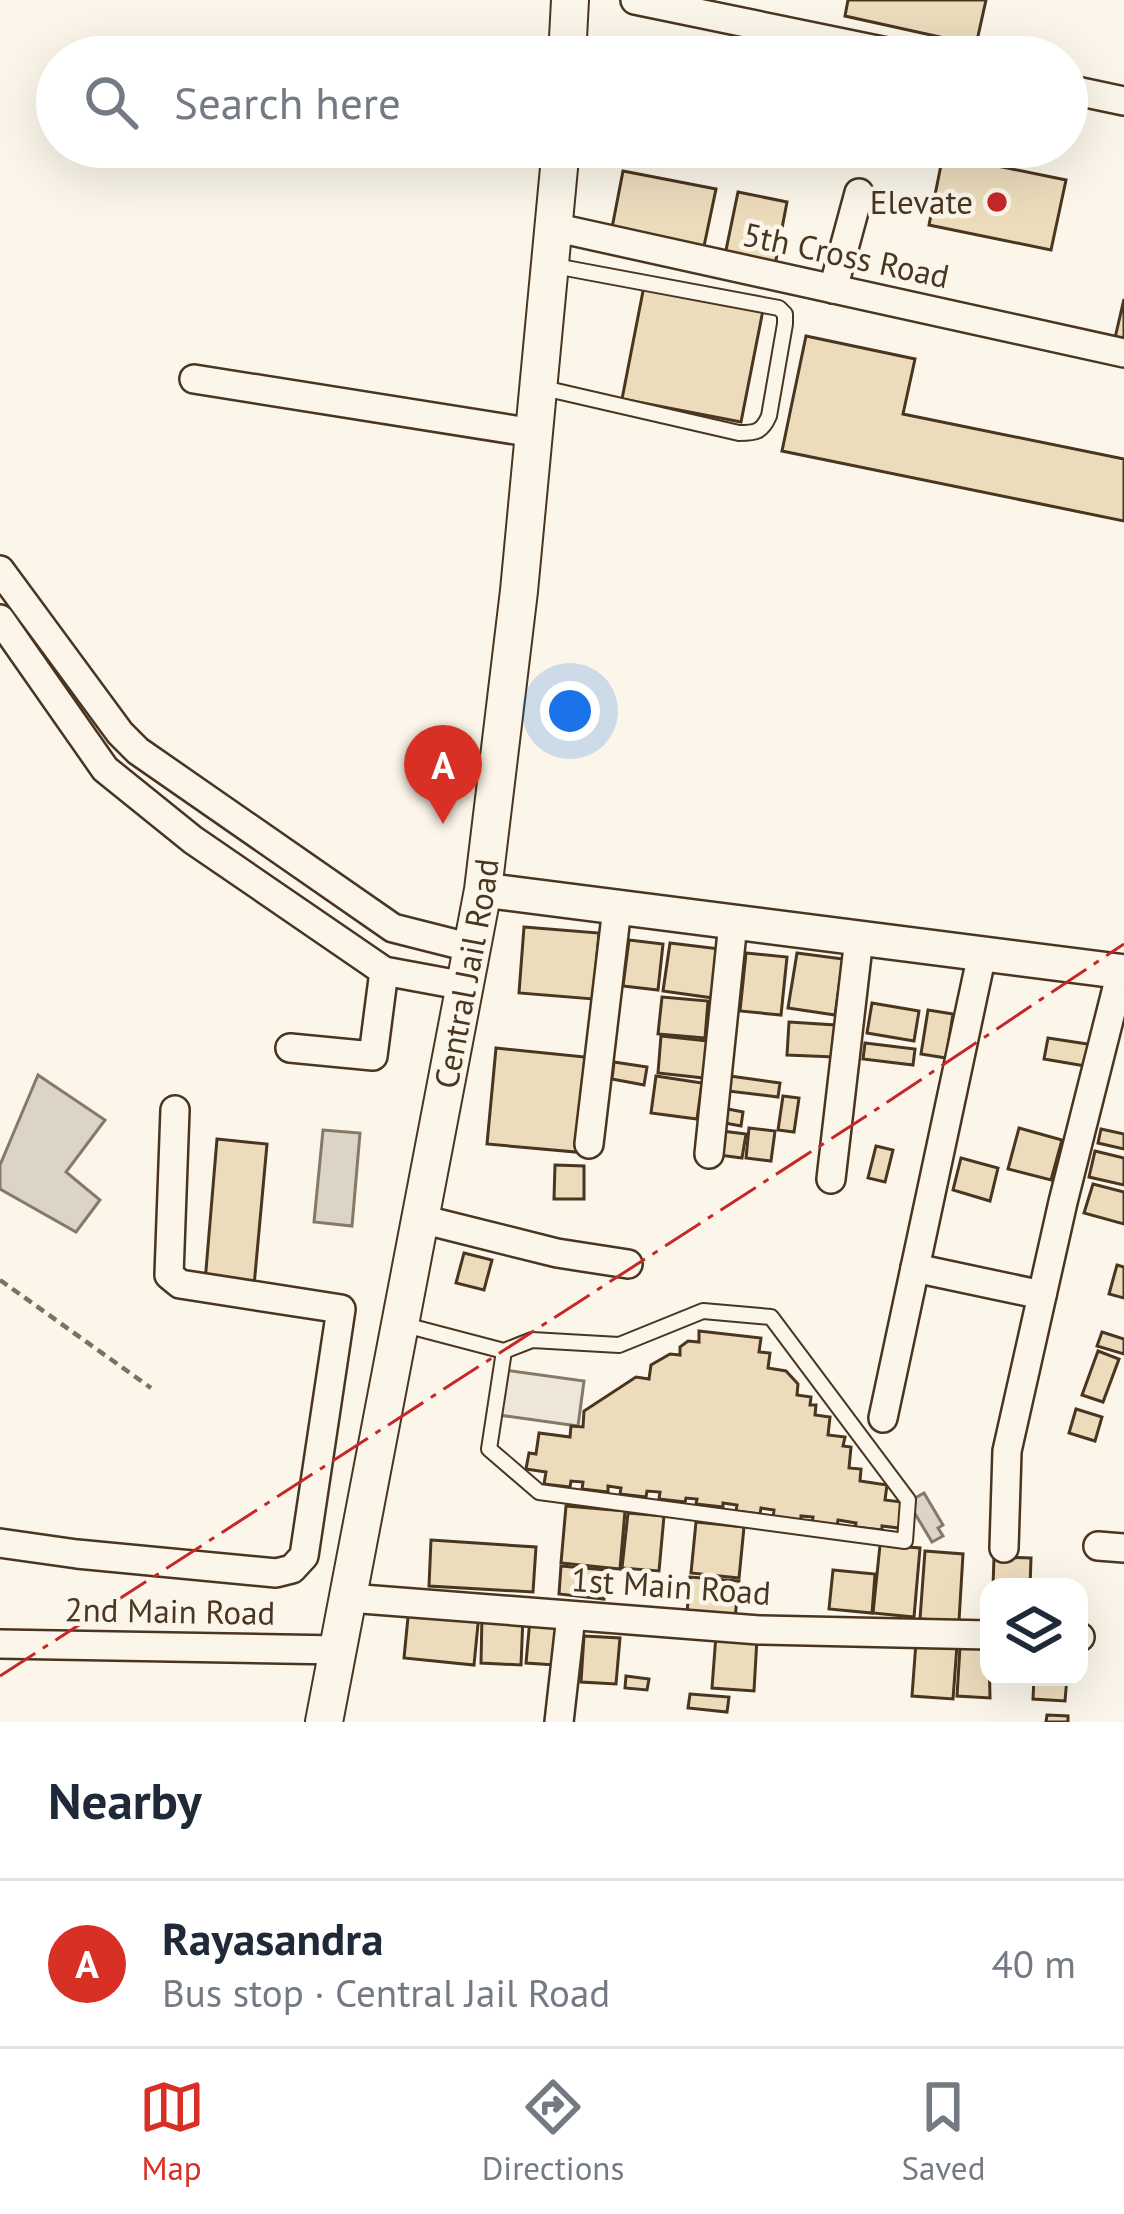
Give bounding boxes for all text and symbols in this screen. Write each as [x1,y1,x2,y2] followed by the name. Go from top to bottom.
[36,36,1088,168] search box
[78,69,144,135] icon: search
[174,73,401,131] text: Search here
[870,180,973,223] place label: Elevate
[984,189,1010,215] marker: Elevate
[739,212,953,297] street label: 5th Cross Road
[540,681,600,741] your location
[404,725,482,824] pin: A
[424,856,508,1092] street label: Central Jail Road
[570,1557,772,1614] street label: 1st Main Road
[980,1578,1088,1686] map controls
[980,1578,1088,1686] button: layers
[64,1587,276,1634] street label: 2nd Main Road
[48,1767,202,1833] text: Nearby
[162,1909,383,1967] text: Rayasandra
[75,1938,99,1989] text: A
[991,1938,1076,1989] text: 40 m
[162,1967,610,2018] text: Bus stop · Central Jail Road
[139,2074,205,2189] tab: Map
[482,2074,624,2189] tab: Directions
[901,2074,985,2189] tab: Saved

